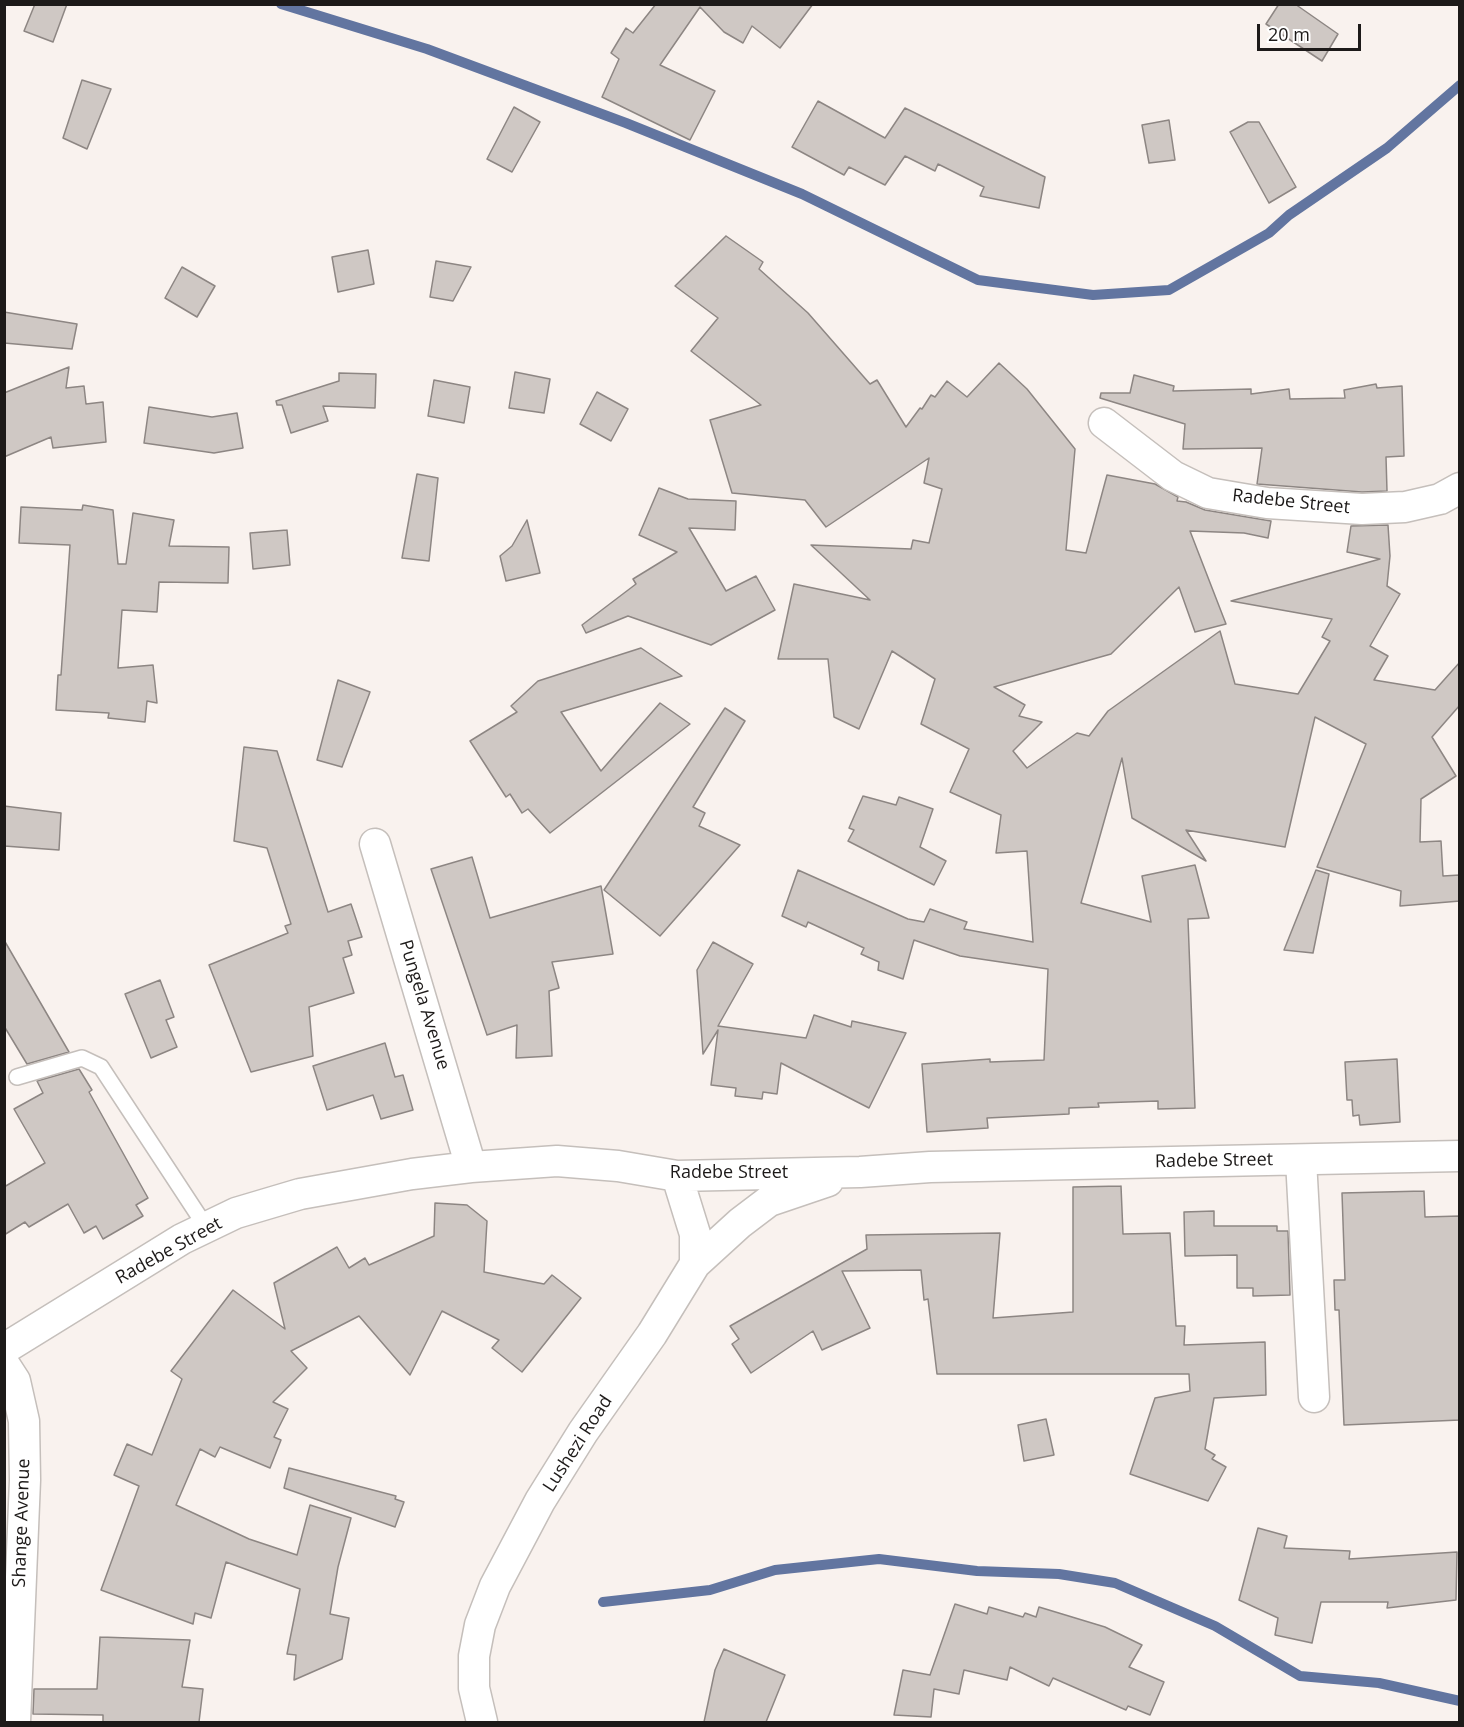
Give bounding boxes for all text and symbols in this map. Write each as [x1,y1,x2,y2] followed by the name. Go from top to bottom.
[1260,12,1364,50] scale bar
[1268,22,1310,46] text: 20 m
[1231,485,1351,519] street label: Radebe Street
[394,937,454,1073] street label: Pungela Avenue
[1155,1149,1273,1173] street label: Radebe Street
[670,1162,788,1184] street label: Radebe Street
[112,1213,226,1289] street label: Radebe Street
[539,1392,617,1496] street label: Lushezi Road
[9,1458,35,1588] street label: Shange Avenue

